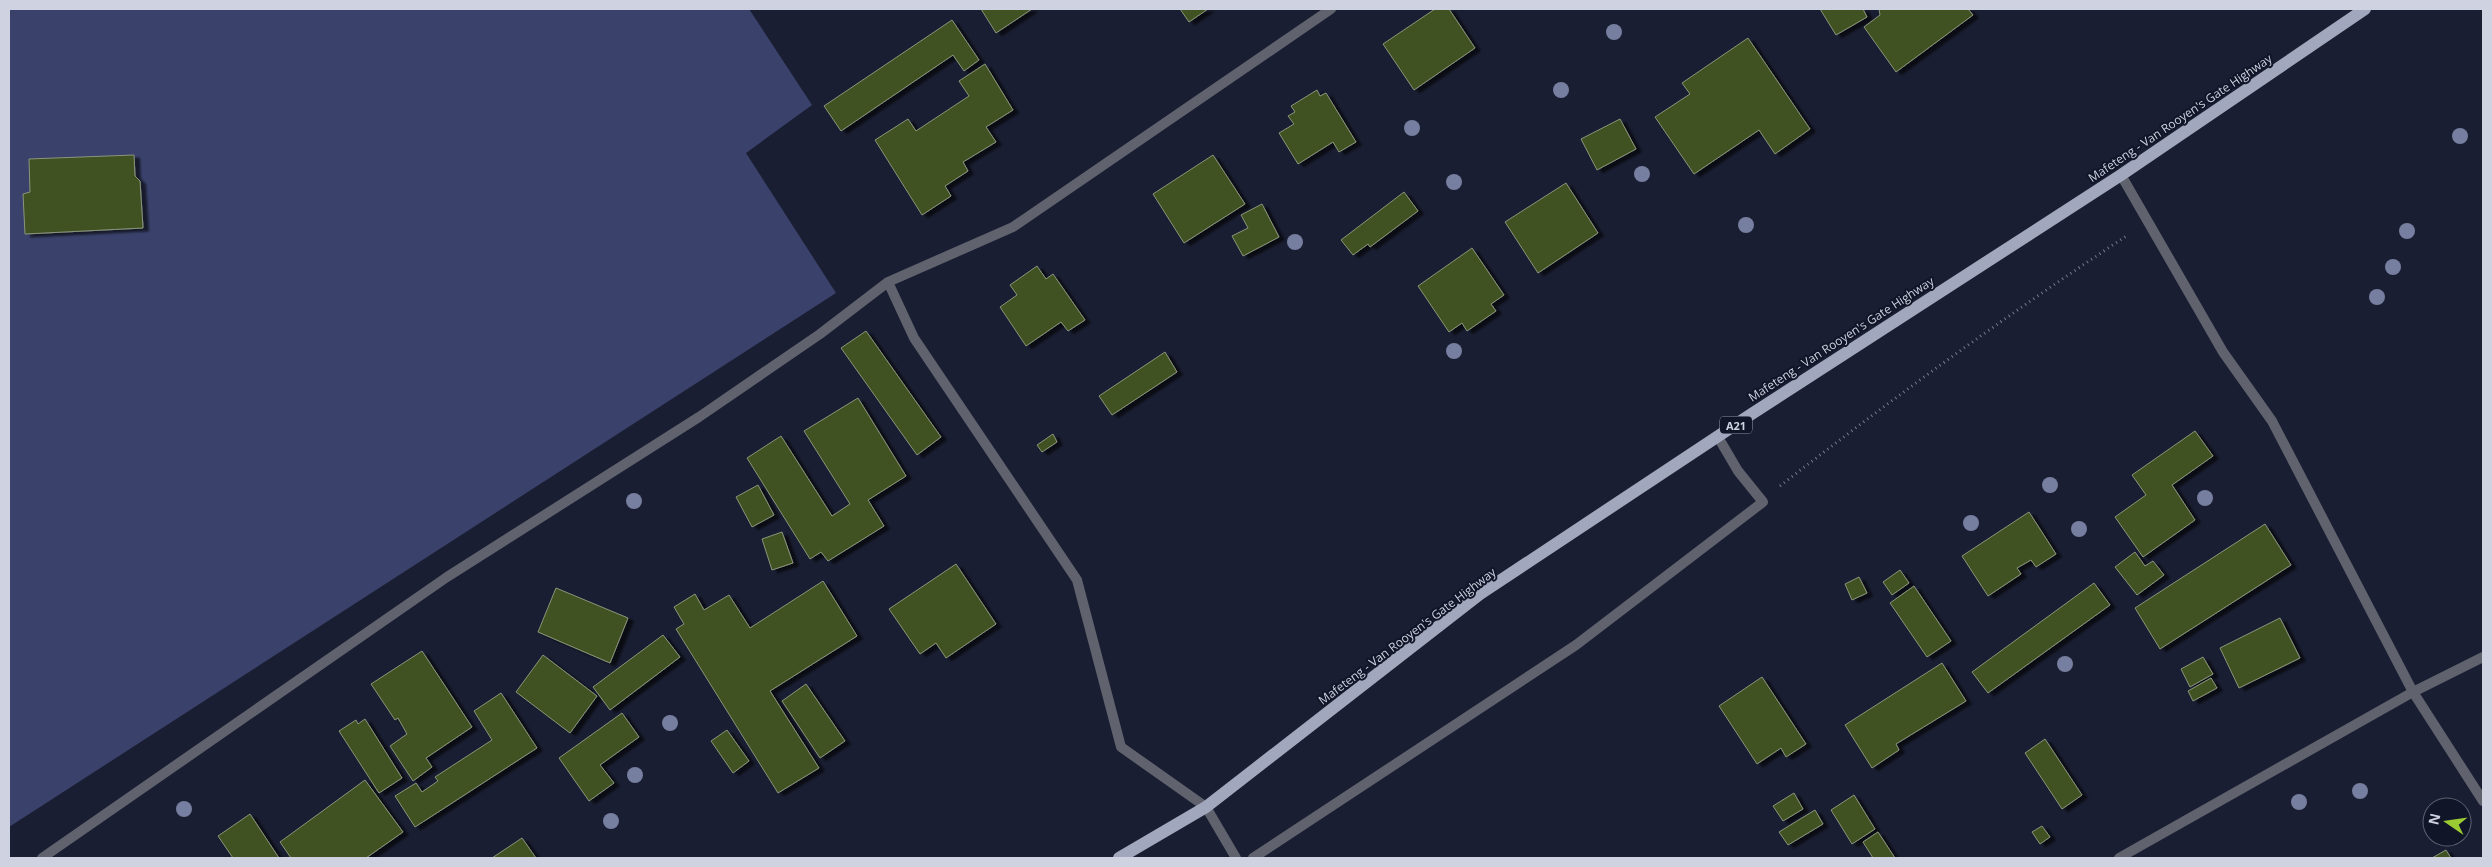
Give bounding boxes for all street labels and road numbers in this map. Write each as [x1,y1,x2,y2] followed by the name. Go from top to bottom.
[2085,49,2276,186] street label: Mafeteng - Van Rooyen's Gate Highway
[1745,272,1938,406] street label: Mafeteng - Van Rooyen's Gate Highway
[1720,416,1752,434] road number: A21
[1315,563,1500,708] street label: Mafeteng - Van Rooyen's Gate Highway

